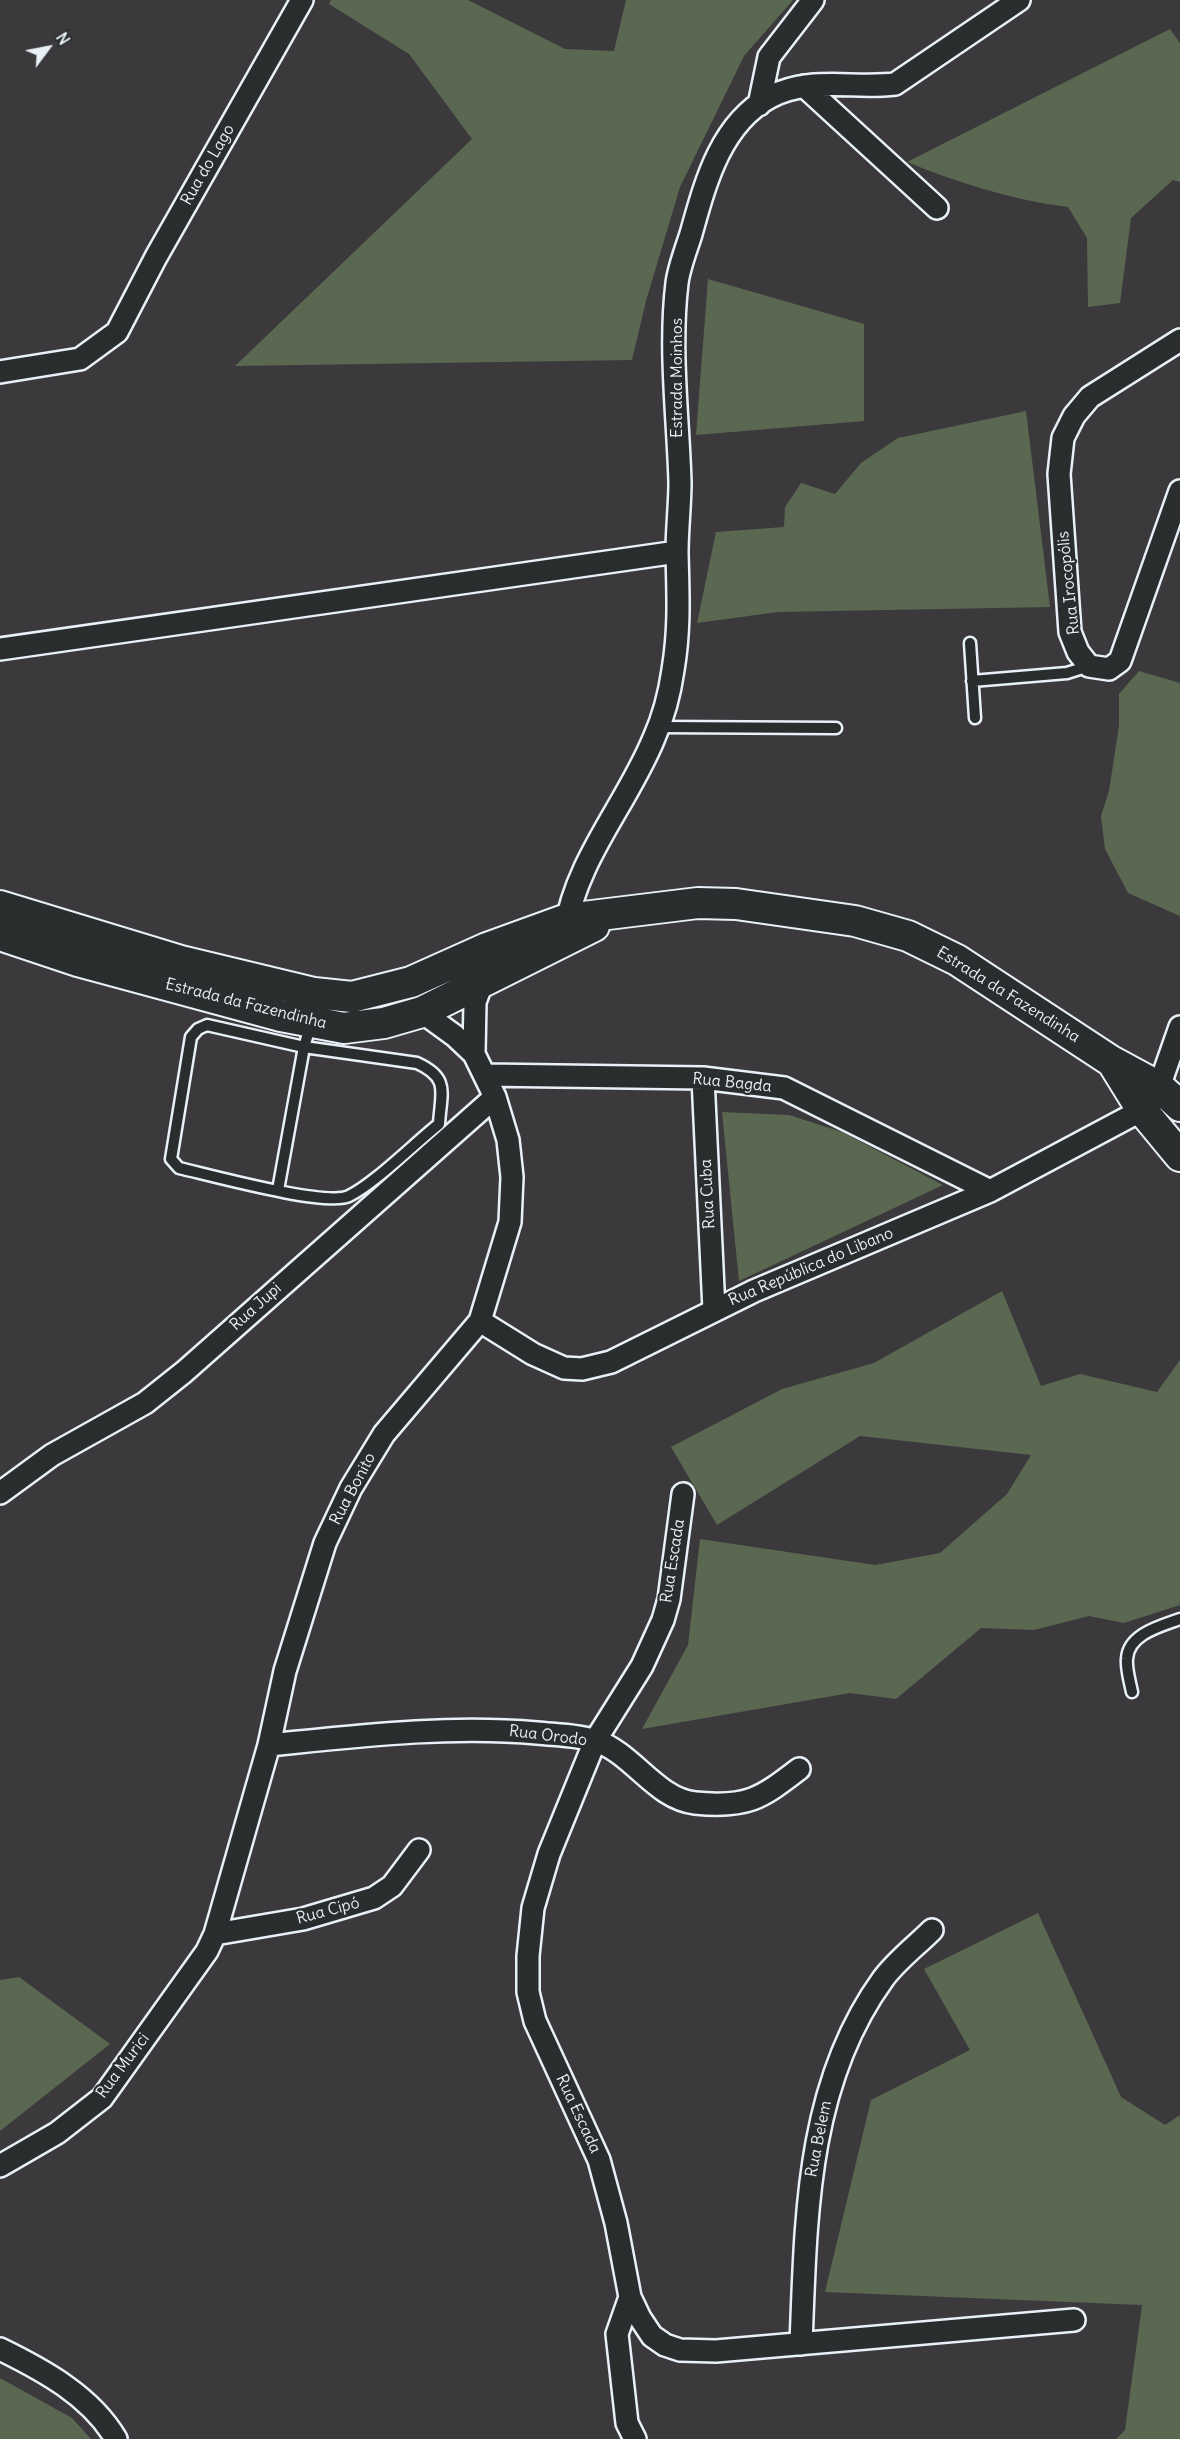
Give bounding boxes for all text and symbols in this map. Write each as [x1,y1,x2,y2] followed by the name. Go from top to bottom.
[18,18,78,78] north arrow
[52,28,75,48] text: N
[177,121,239,209] street label: Rua do Lago
[667,318,687,438] street label: Estrada Moinhos
[1054,530,1084,636] street label: Rua Irocopólis
[933,943,1083,1047] street label: Estrada da Fazendinha
[163,975,329,1033] street label: Estrada da Fazendinha
[692,1069,772,1097] street label: Rua Bagda
[697,1159,719,1229] street label: Rua Cuba
[726,1224,896,1310] street label: Rua República do Libano
[226,1279,286,1335] street label: Rua Jupi
[326,1450,380,1528] street label: Rua Bonito
[657,1518,689,1604] street label: Rua Escada
[508,1722,588,1750] street label: Rua Orodo
[294,1893,362,1929] street label: Rua Cipó
[92,2030,154,2102] street label: Rua Murici
[551,2072,605,2156] street label: Rua Escada
[802,2099,836,2179] street label: Rua Belem

